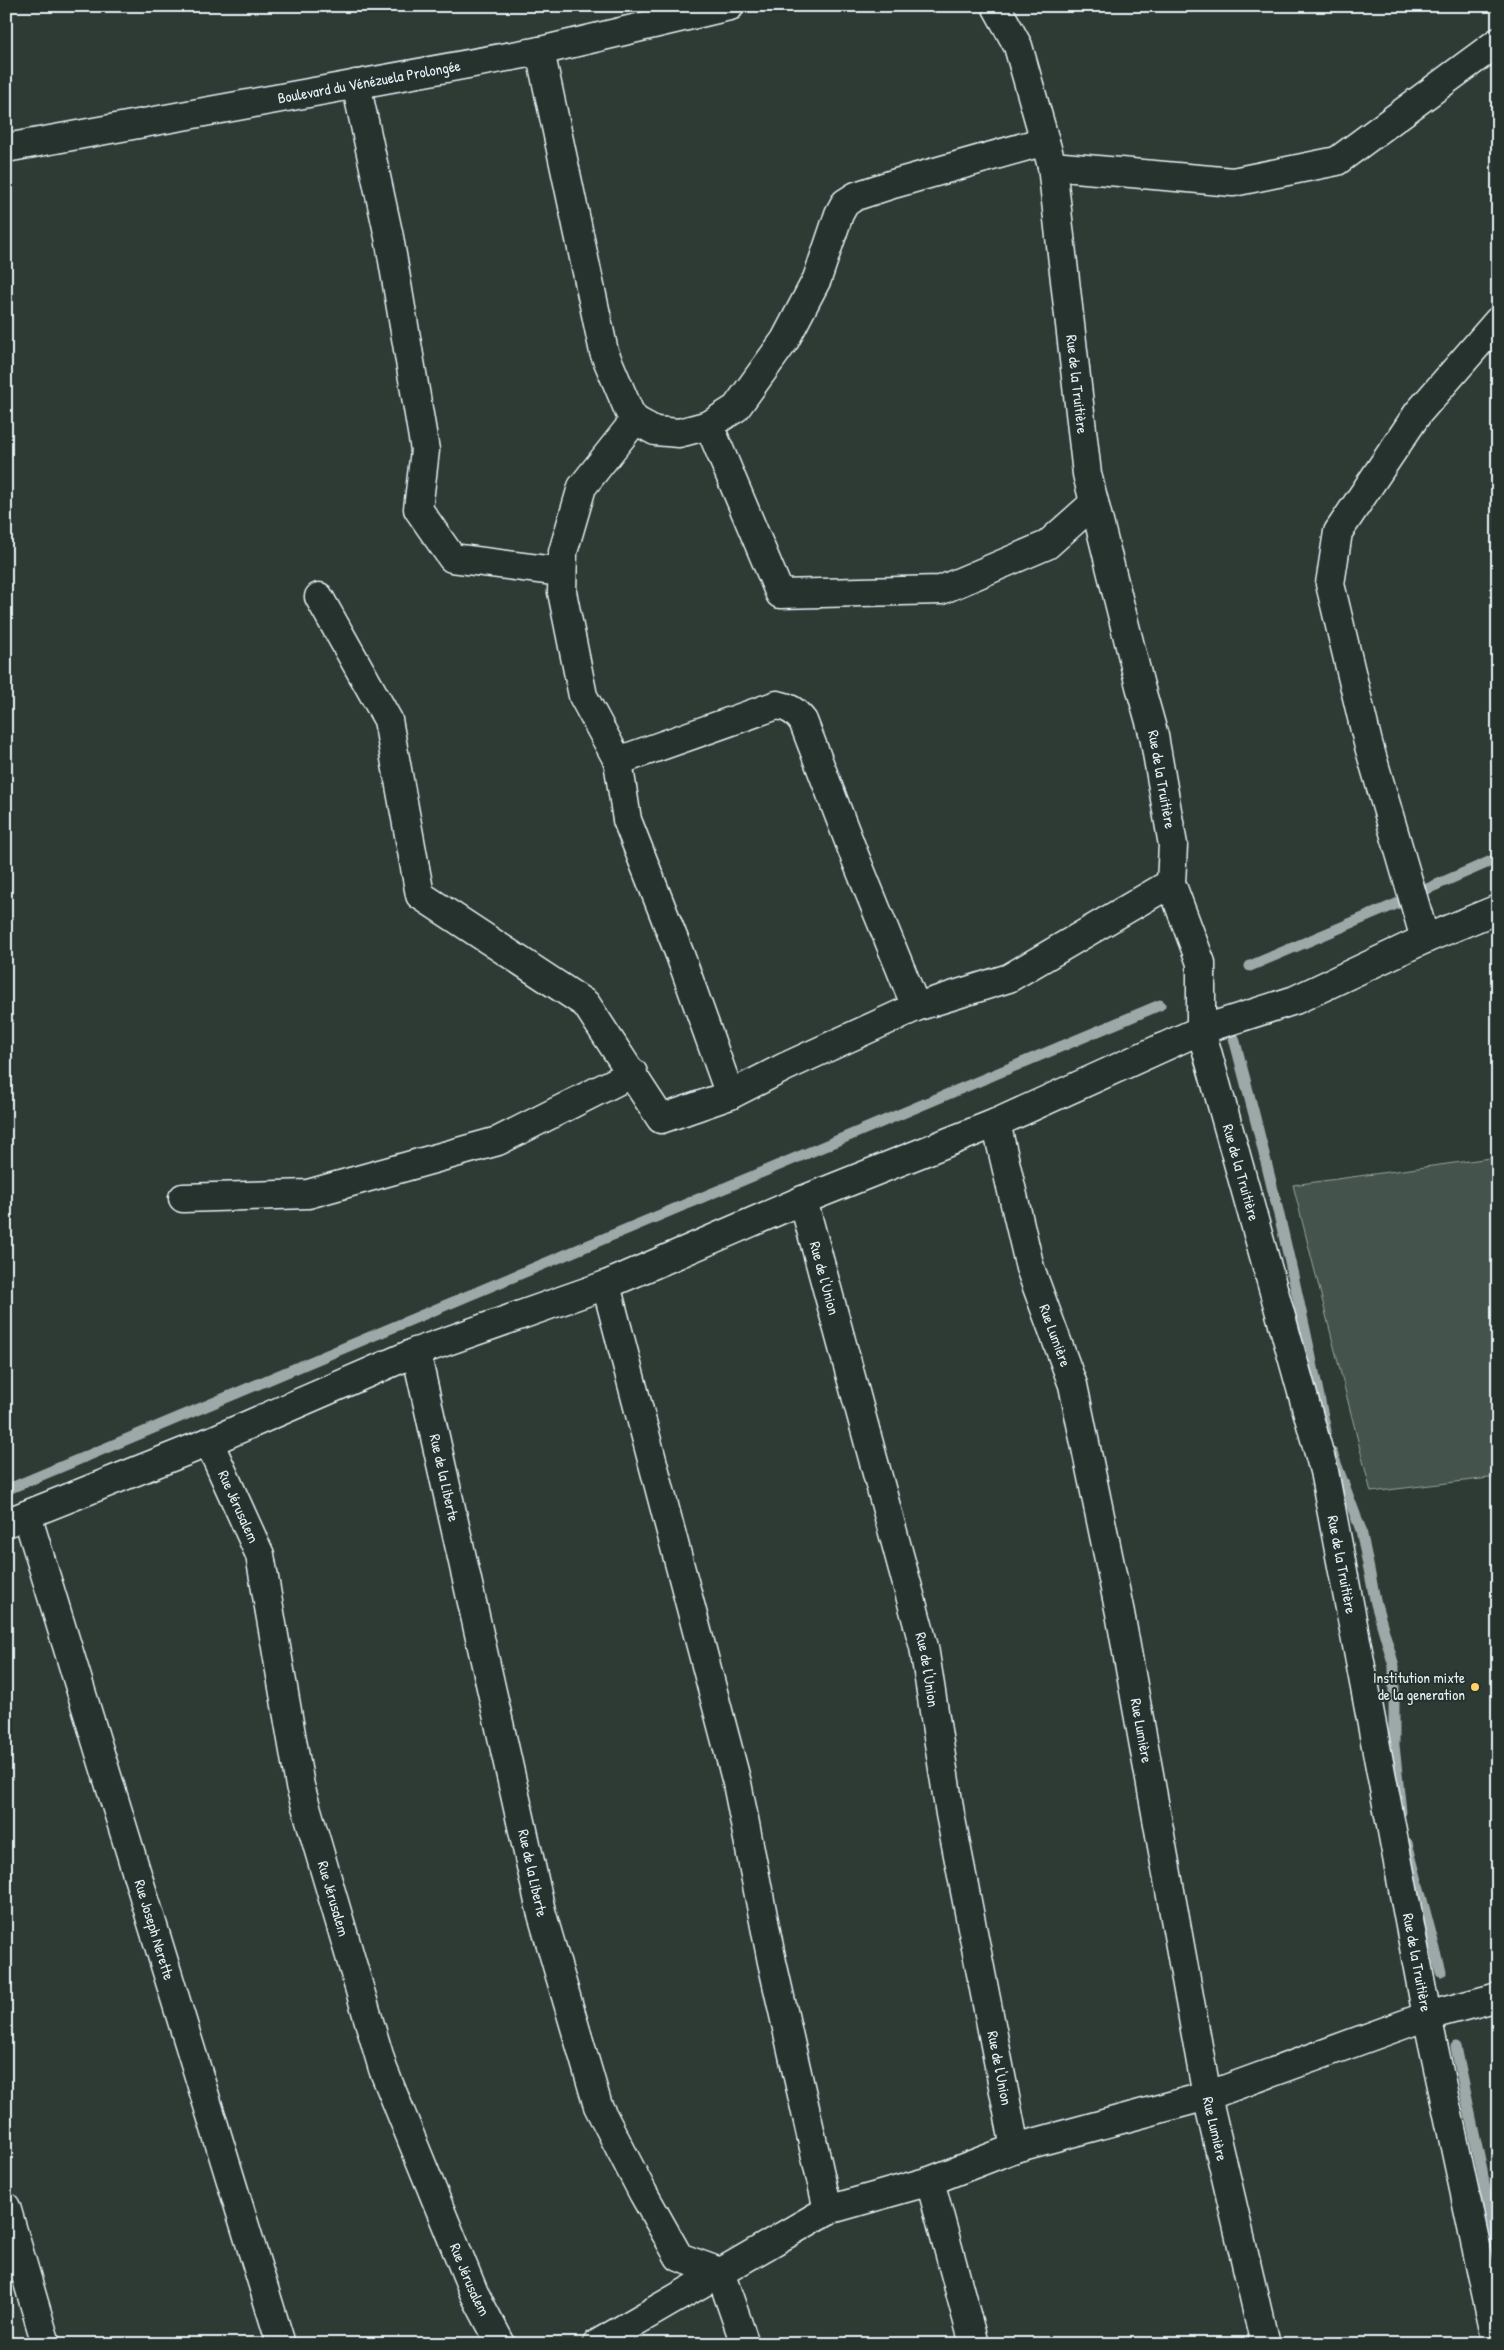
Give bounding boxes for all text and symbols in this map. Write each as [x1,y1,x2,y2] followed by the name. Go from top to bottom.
[276,55,462,108] street label: Boulevard du Vénézuela Prolongée
[1061,334,1093,435] street label: Rue de la Truitière
[1143,728,1181,830] street label: Rue de la Truitière
[1218,1122,1265,1223] street label: Rue de la Truitière
[805,1239,845,1317] street label: Rue de l'Union
[1034,1301,1076,1370] street label: Rue Lumière
[425,1432,465,1524] street label: Rue de la Liberte
[213,1467,264,1546] street label: Rue Jérusalem
[1323,1514,1362,1615] street label: Rue de la Truitière
[910,1630,944,1709] street label: Rue de l'Union
[1373,1667,1465,1705] place label: Institution mixte de la generation
[1469,1681,1481,1693] marker: Institution mixte de la generation
[1126,1697,1158,1765] street label: Rue Lumière
[513,1827,553,1919] street label: Rue de la Liberte
[313,1859,355,1939] street label: Rue Jérusalem
[129,1877,180,1983] street label: Rue Joseph Nerette
[1398,1912,1437,2013] street label: Rue de la Truitière
[982,2029,1017,2107] street label: Rue de l'Union
[1198,2095,1233,2163] street label: Rue Lumière
[445,2240,495,2319] street label: Rue Jérusalem

